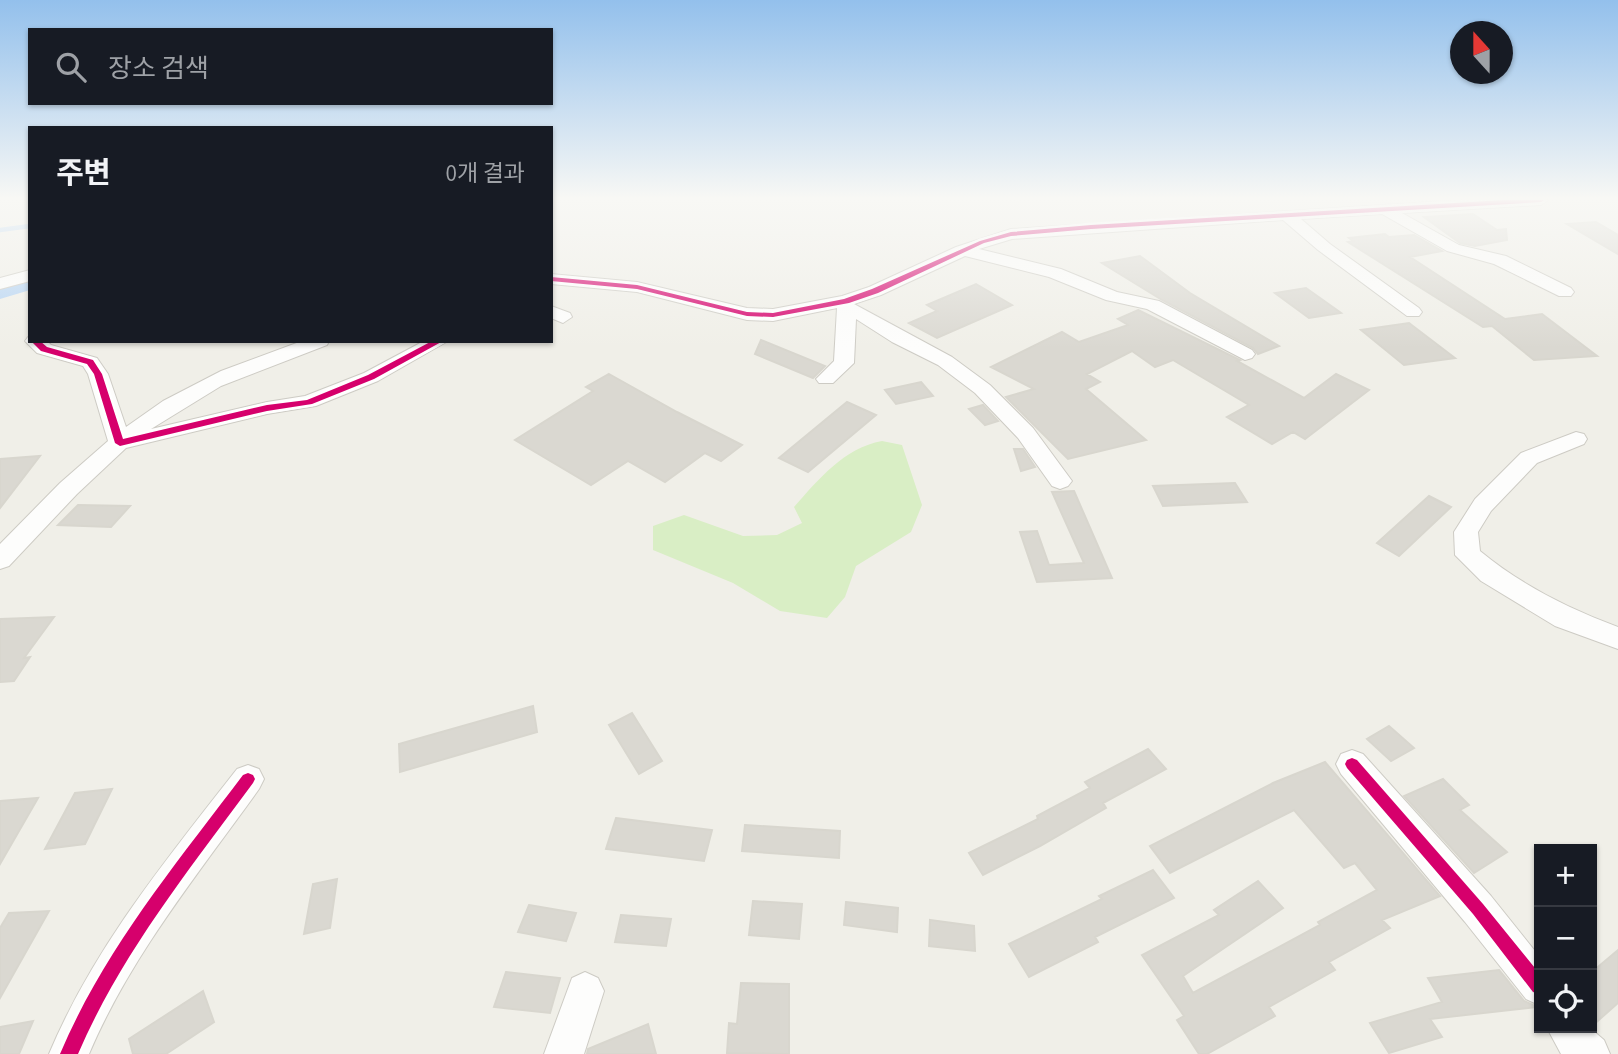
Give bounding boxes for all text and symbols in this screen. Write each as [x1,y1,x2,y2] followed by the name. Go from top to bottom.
[1450,21,1513,84] north arrow
[28,28,553,105] search box
[52,48,90,86] icon: search
[108,50,209,87] text: 장소 검색
[56,152,111,195] text: 주변
[445,157,525,190] text: 0개 결과
[1534,844,1597,1033] map controls
[1534,844,1597,907] button: +
[1534,907,1597,970] button: −
[1534,970,1597,1033] button: locate

